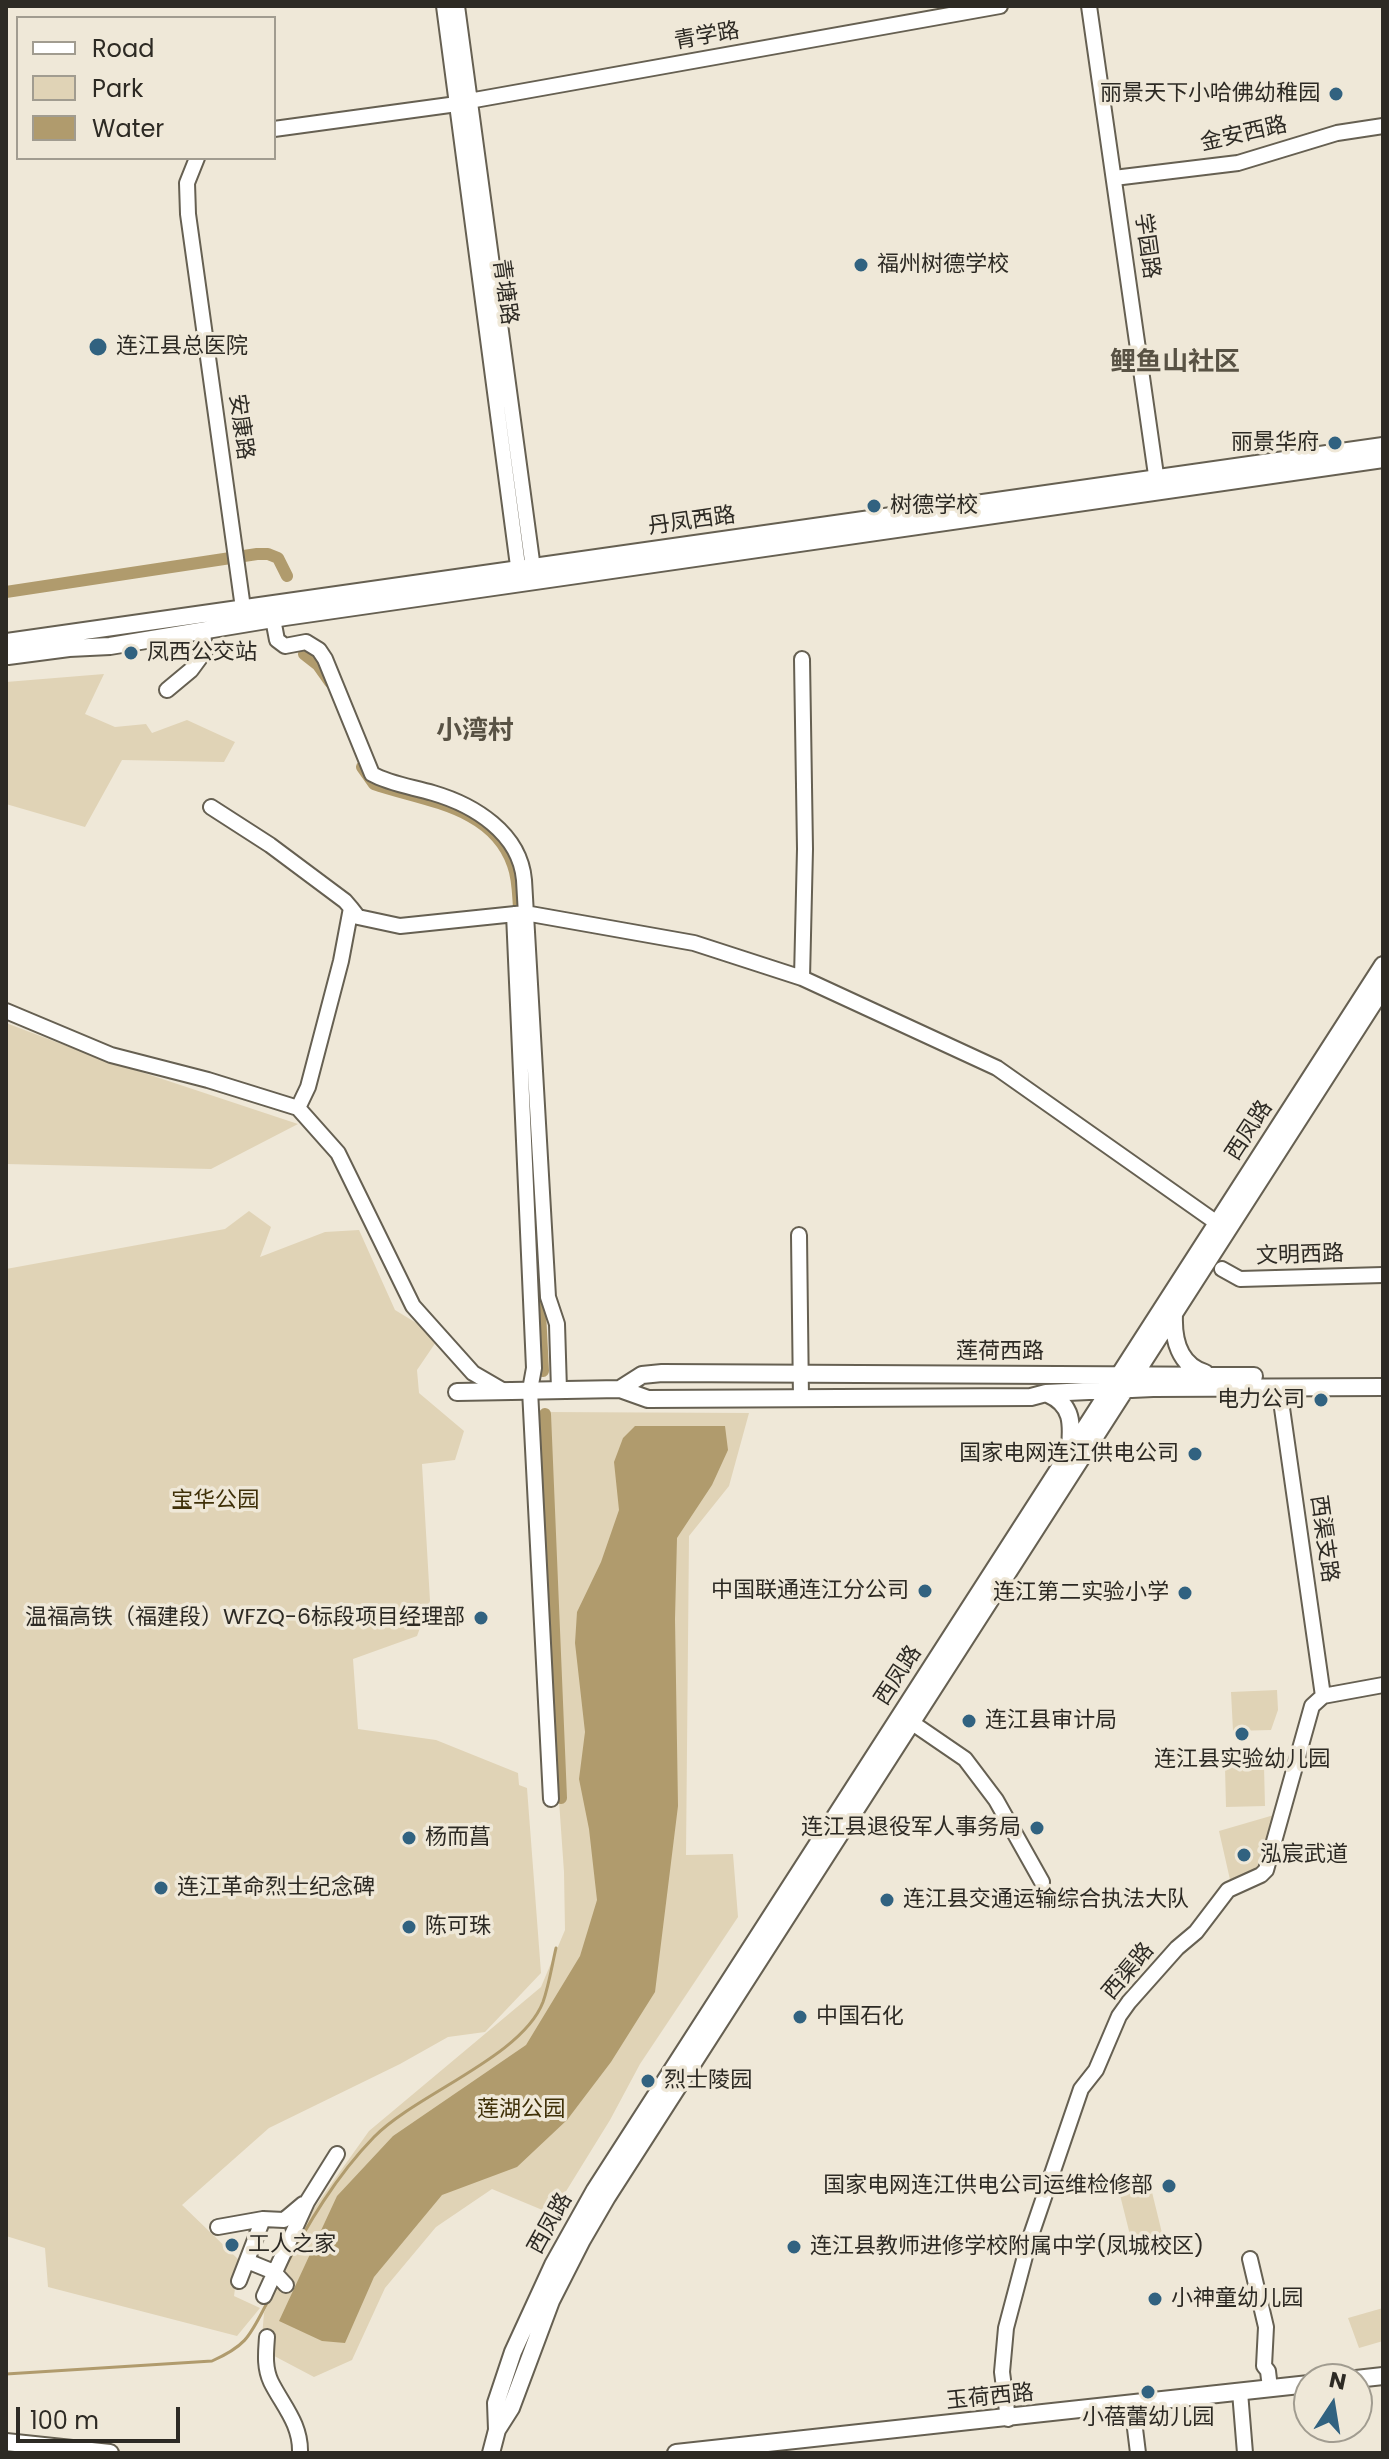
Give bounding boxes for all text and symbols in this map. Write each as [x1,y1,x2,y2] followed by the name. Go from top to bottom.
[16,16,276,160] legend
[672,18,742,56] street label: 青学路
[92,32,154,65] text: Road
[92,72,143,105] text: Park
[1100,81,1320,107] place label: 丽景天下小哈佛幼稚园
[1327,85,1345,103] marker: 丽景天下小哈佛幼稚园
[92,112,164,145] text: Water
[1198,112,1290,158] street label: 金安西路
[1128,211,1164,281] street label: 学园路
[877,252,1009,278] place label: 福州树德学校
[852,256,870,274] marker: 福州树德学校
[486,257,522,327] street label: 青塘路
[116,334,248,360] place label: 连江县总医院
[87,336,109,358] marker: 连江县总医院
[1110,347,1240,379] district label: 鲤鱼山社区
[222,392,258,462] street label: 安康路
[1231,430,1319,456] place label: 丽景华府
[1326,434,1344,452] marker: 丽景华府
[890,493,978,519] place label: 树德学校
[865,497,883,515] marker: 树德学校
[647,503,737,541] street label: 丹凤西路
[147,640,257,666] place label: 凤西公交站
[122,644,140,662] marker: 凤西公交站
[436,716,514,748] district label: 小湾村
[1221,1096,1279,1166] street label: 西凤路
[1256,1241,1344,1271] street label: 文明西路
[956,1339,1044,1365] street label: 莲荷西路
[1217,1387,1305,1413] place label: 电力公司
[1312,1391,1330,1409] marker: 电力公司
[959,1441,1179,1467] place label: 国家电网连江供电公司
[1186,1445,1204,1463] marker: 国家电网连江供电公司
[171,1488,259,1514] park label: 宝华公园
[1304,1494,1342,1584] street label: 西渠支路
[711,1578,909,1604] place label: 中国联通连江分公司
[993,1580,1169,1606] place label: 连江第二实验小学
[916,1582,934,1600] marker: 中国联通连江分公司
[1176,1584,1194,1602] marker: 连江第二实验小学
[25,1605,465,1631] place label: 温福高铁（福建段）WFZQ-6标段项目经理部
[472,1609,490,1627] marker: 温福高铁（福建段）WFZQ-6标段项目经理部
[870,1641,928,1711] street label: 西凤路
[985,1708,1117,1734] place label: 连江县审计局
[960,1712,978,1730] marker: 连江县审计局
[1233,1725,1251,1743] marker: 连江县实验幼儿园
[1154,1747,1330,1773] place label: 连江县实验幼儿园
[801,1815,1021,1841] place label: 连江县退役军人事务局
[1028,1819,1046,1837] marker: 连江县退役军人事务局
[425,1825,491,1851] place label: 杨而菖
[400,1829,418,1847] marker: 杨而菖
[1260,1842,1348,1868] place label: 泓宸武道
[1235,1846,1253,1864] marker: 泓宸武道
[177,1875,375,1901] place label: 连江革命烈士纪念碑
[152,1879,170,1897] marker: 连江革命烈士纪念碑
[903,1887,1189,1913] place label: 连江县交通运输综合执法大队
[878,1891,896,1909] marker: 连江县交通运输综合执法大队
[425,1914,491,1940] place label: 陈可珠
[400,1918,418,1936] marker: 陈可珠
[1098,1938,1160,2006] street label: 西渠路
[816,2004,904,2030] place label: 中国石化
[791,2008,809,2026] marker: 中国石化
[664,2068,752,2094] place label: 烈士陵园
[639,2072,657,2090] marker: 烈士陵园
[477,2097,565,2123] park label: 莲湖公园
[823,2173,1153,2199] place label: 国家电网连江供电公司运维检修部
[1160,2177,1178,2195] marker: 国家电网连江供电公司运维检修部
[523,2189,579,2259] street label: 西凤路
[248,2232,336,2258] place label: 工人之家
[810,2234,1204,2260] place label: 连江县教师进修学校附属中学(凤城校区)
[223,2236,241,2254] marker: 工人之家
[785,2238,803,2256] marker: 连江县教师进修学校附属中学(凤城校区)
[1171,2286,1303,2312] place label: 小神童幼儿园
[1146,2290,1164,2308] marker: 小神童幼儿园
[1293,2363,1373,2443] north arrow
[1326,2364,1349,2398] text: N
[945,2380,1035,2416] street label: 玉荷西路
[1139,2383,1157,2401] marker: 小蓓蕾幼儿园
[20,2391,184,2441] scale bar
[30,2404,99,2437] text: 100 m
[1082,2405,1214,2431] place label: 小蓓蕾幼儿园

